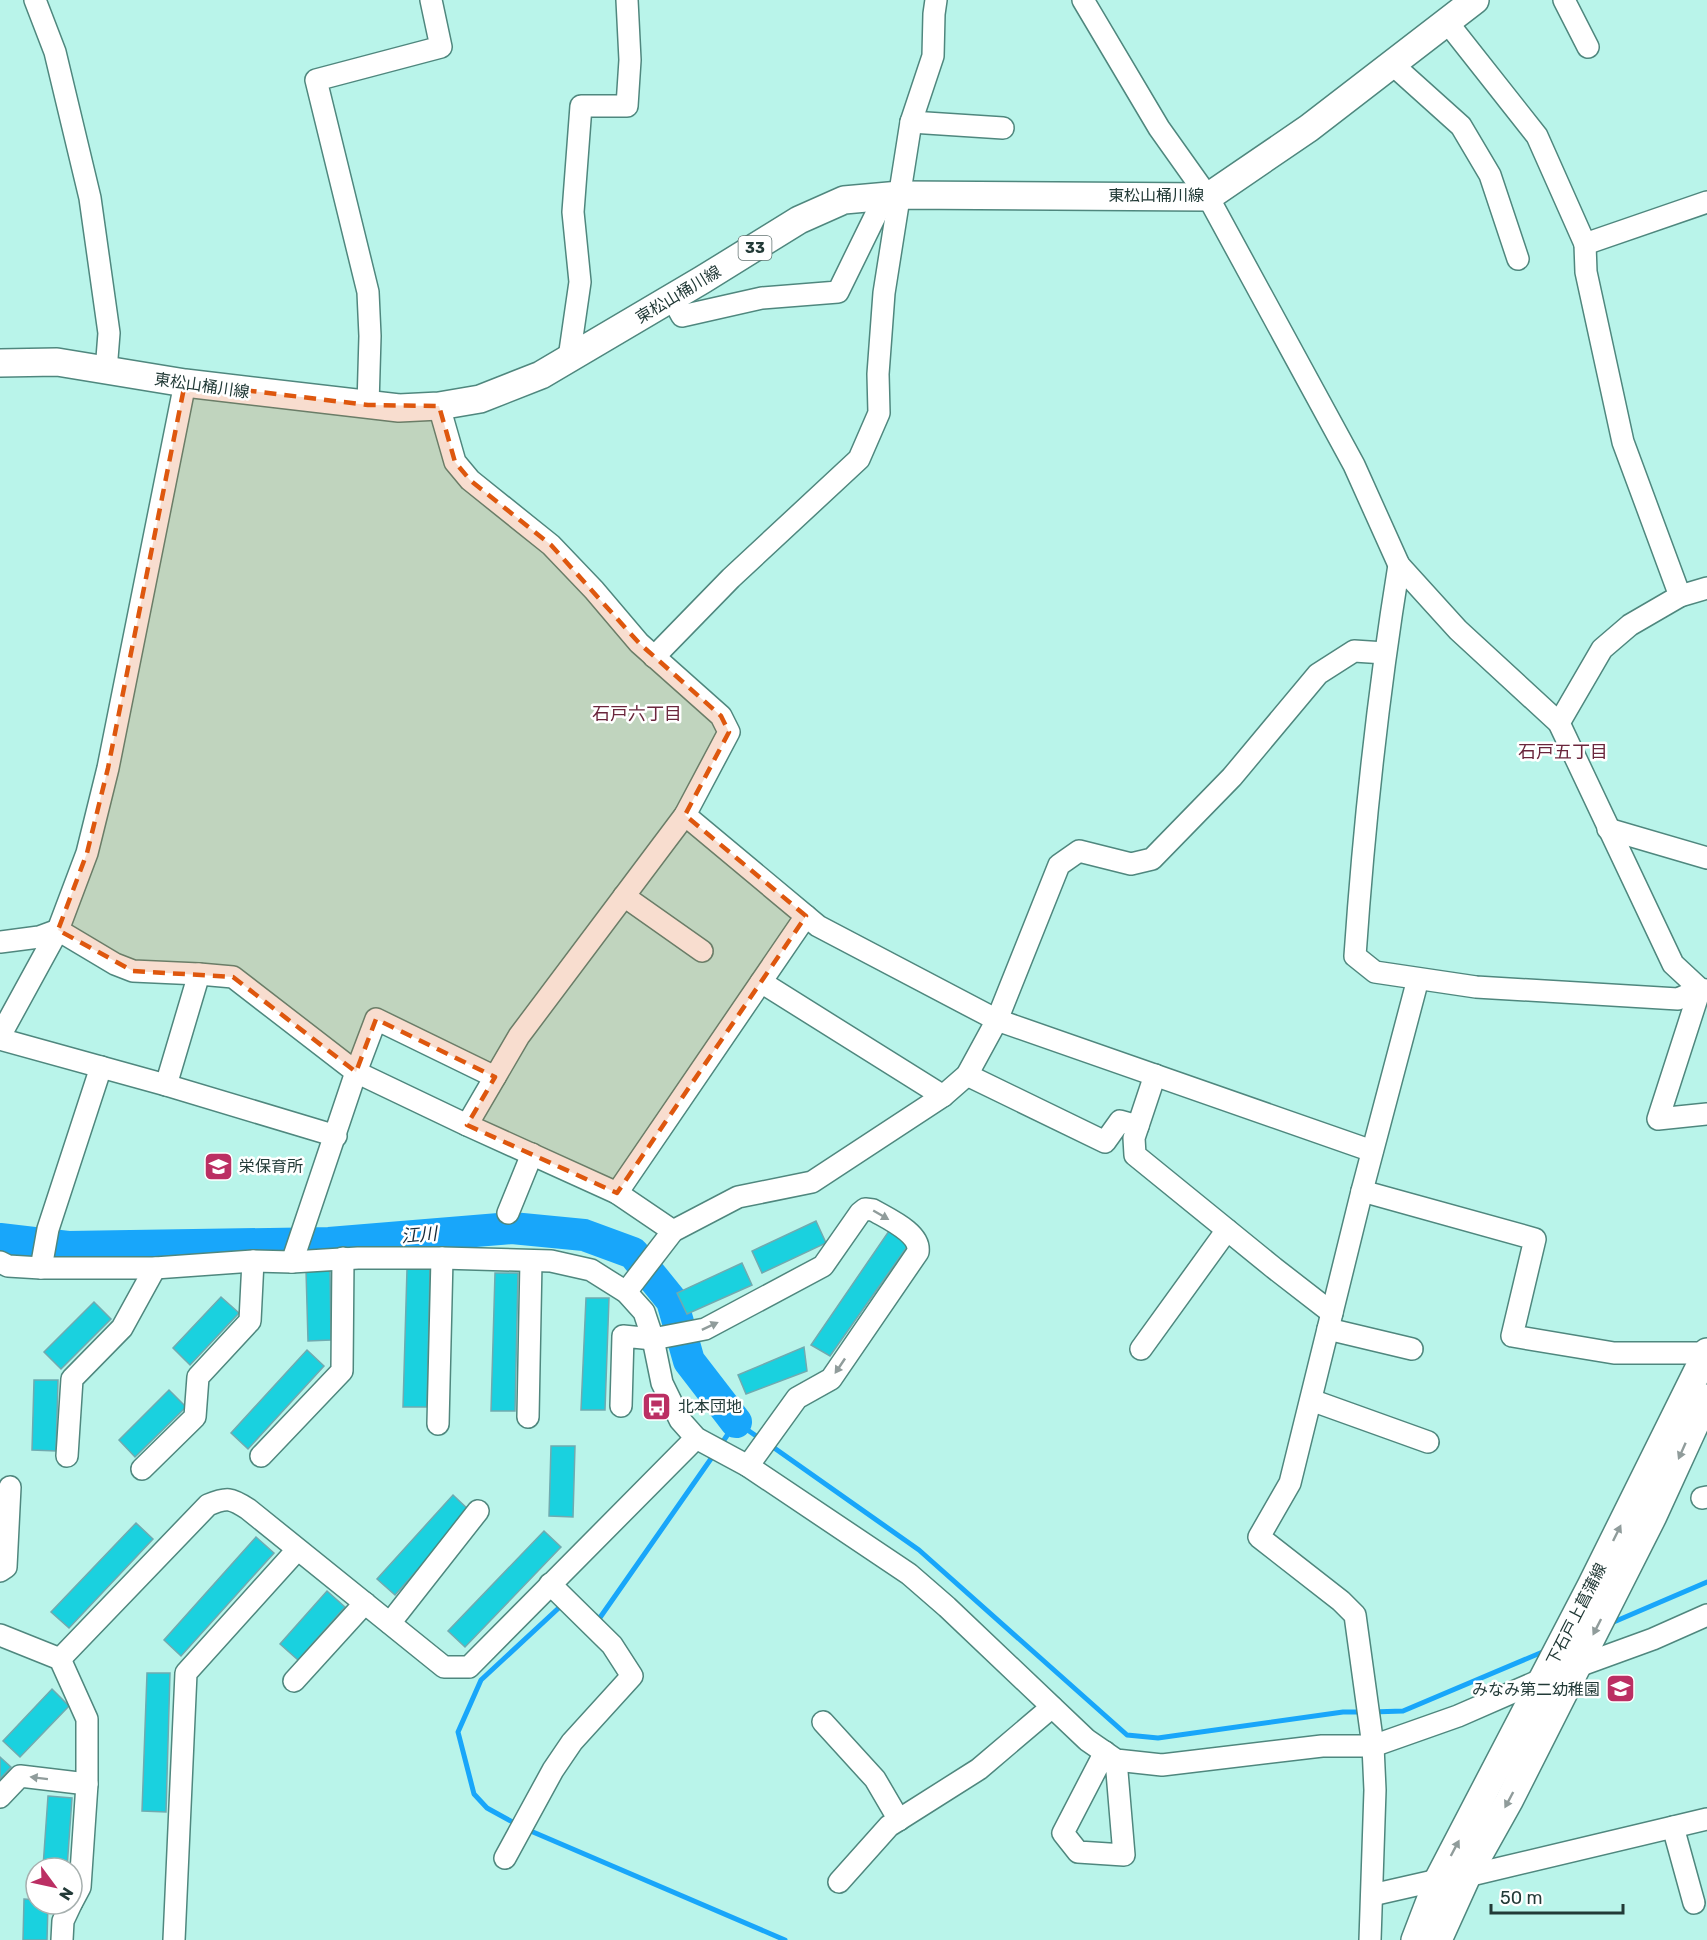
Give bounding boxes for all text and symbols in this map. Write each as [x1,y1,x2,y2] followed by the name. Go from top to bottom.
[1108,186,1204,205] street label: 東松山桶川線
[738,236,771,260] road number: 33
[632,262,724,327] street label: 東松山桶川線
[153,369,251,402] street label: 東松山桶川線
[592,703,682,725] district label: 石戸六丁目
[1518,741,1608,763] district label: 石戸五丁目
[202,1150,234,1182] school or university icon: 栄保育所
[239,1157,303,1176] place label: 栄保育所
[873,1210,889,1221] one-way arrow
[400,1222,440,1248] water label: 江川
[702,1321,719,1330] one-way arrow
[834,1357,846,1373] one-way arrow
[641,1390,673,1422] bus stop icon: 北本団地
[678,1397,742,1416] place label: 北本団地
[1677,1443,1687,1461] one-way arrow
[1613,1525,1622,1542] one-way arrow
[1543,1560,1610,1668] street label: 下石戸上菖蒲線
[1593,1618,1602,1635] one-way arrow
[1605,1673,1637,1705] school or university icon: みなみ第二幼稚園
[1472,1680,1600,1699] place label: みなみ第二幼稚園
[30,1774,49,1783] one-way arrow
[1504,1792,1514,1809] one-way arrow
[1450,1839,1460,1856] one-way arrow
[24,1856,84,1916] north arrow
[1491,1877,1623,1915] scale bar
[55,1884,77,1904] text: N
[1500,1887,1543,1909] text: 50 m

